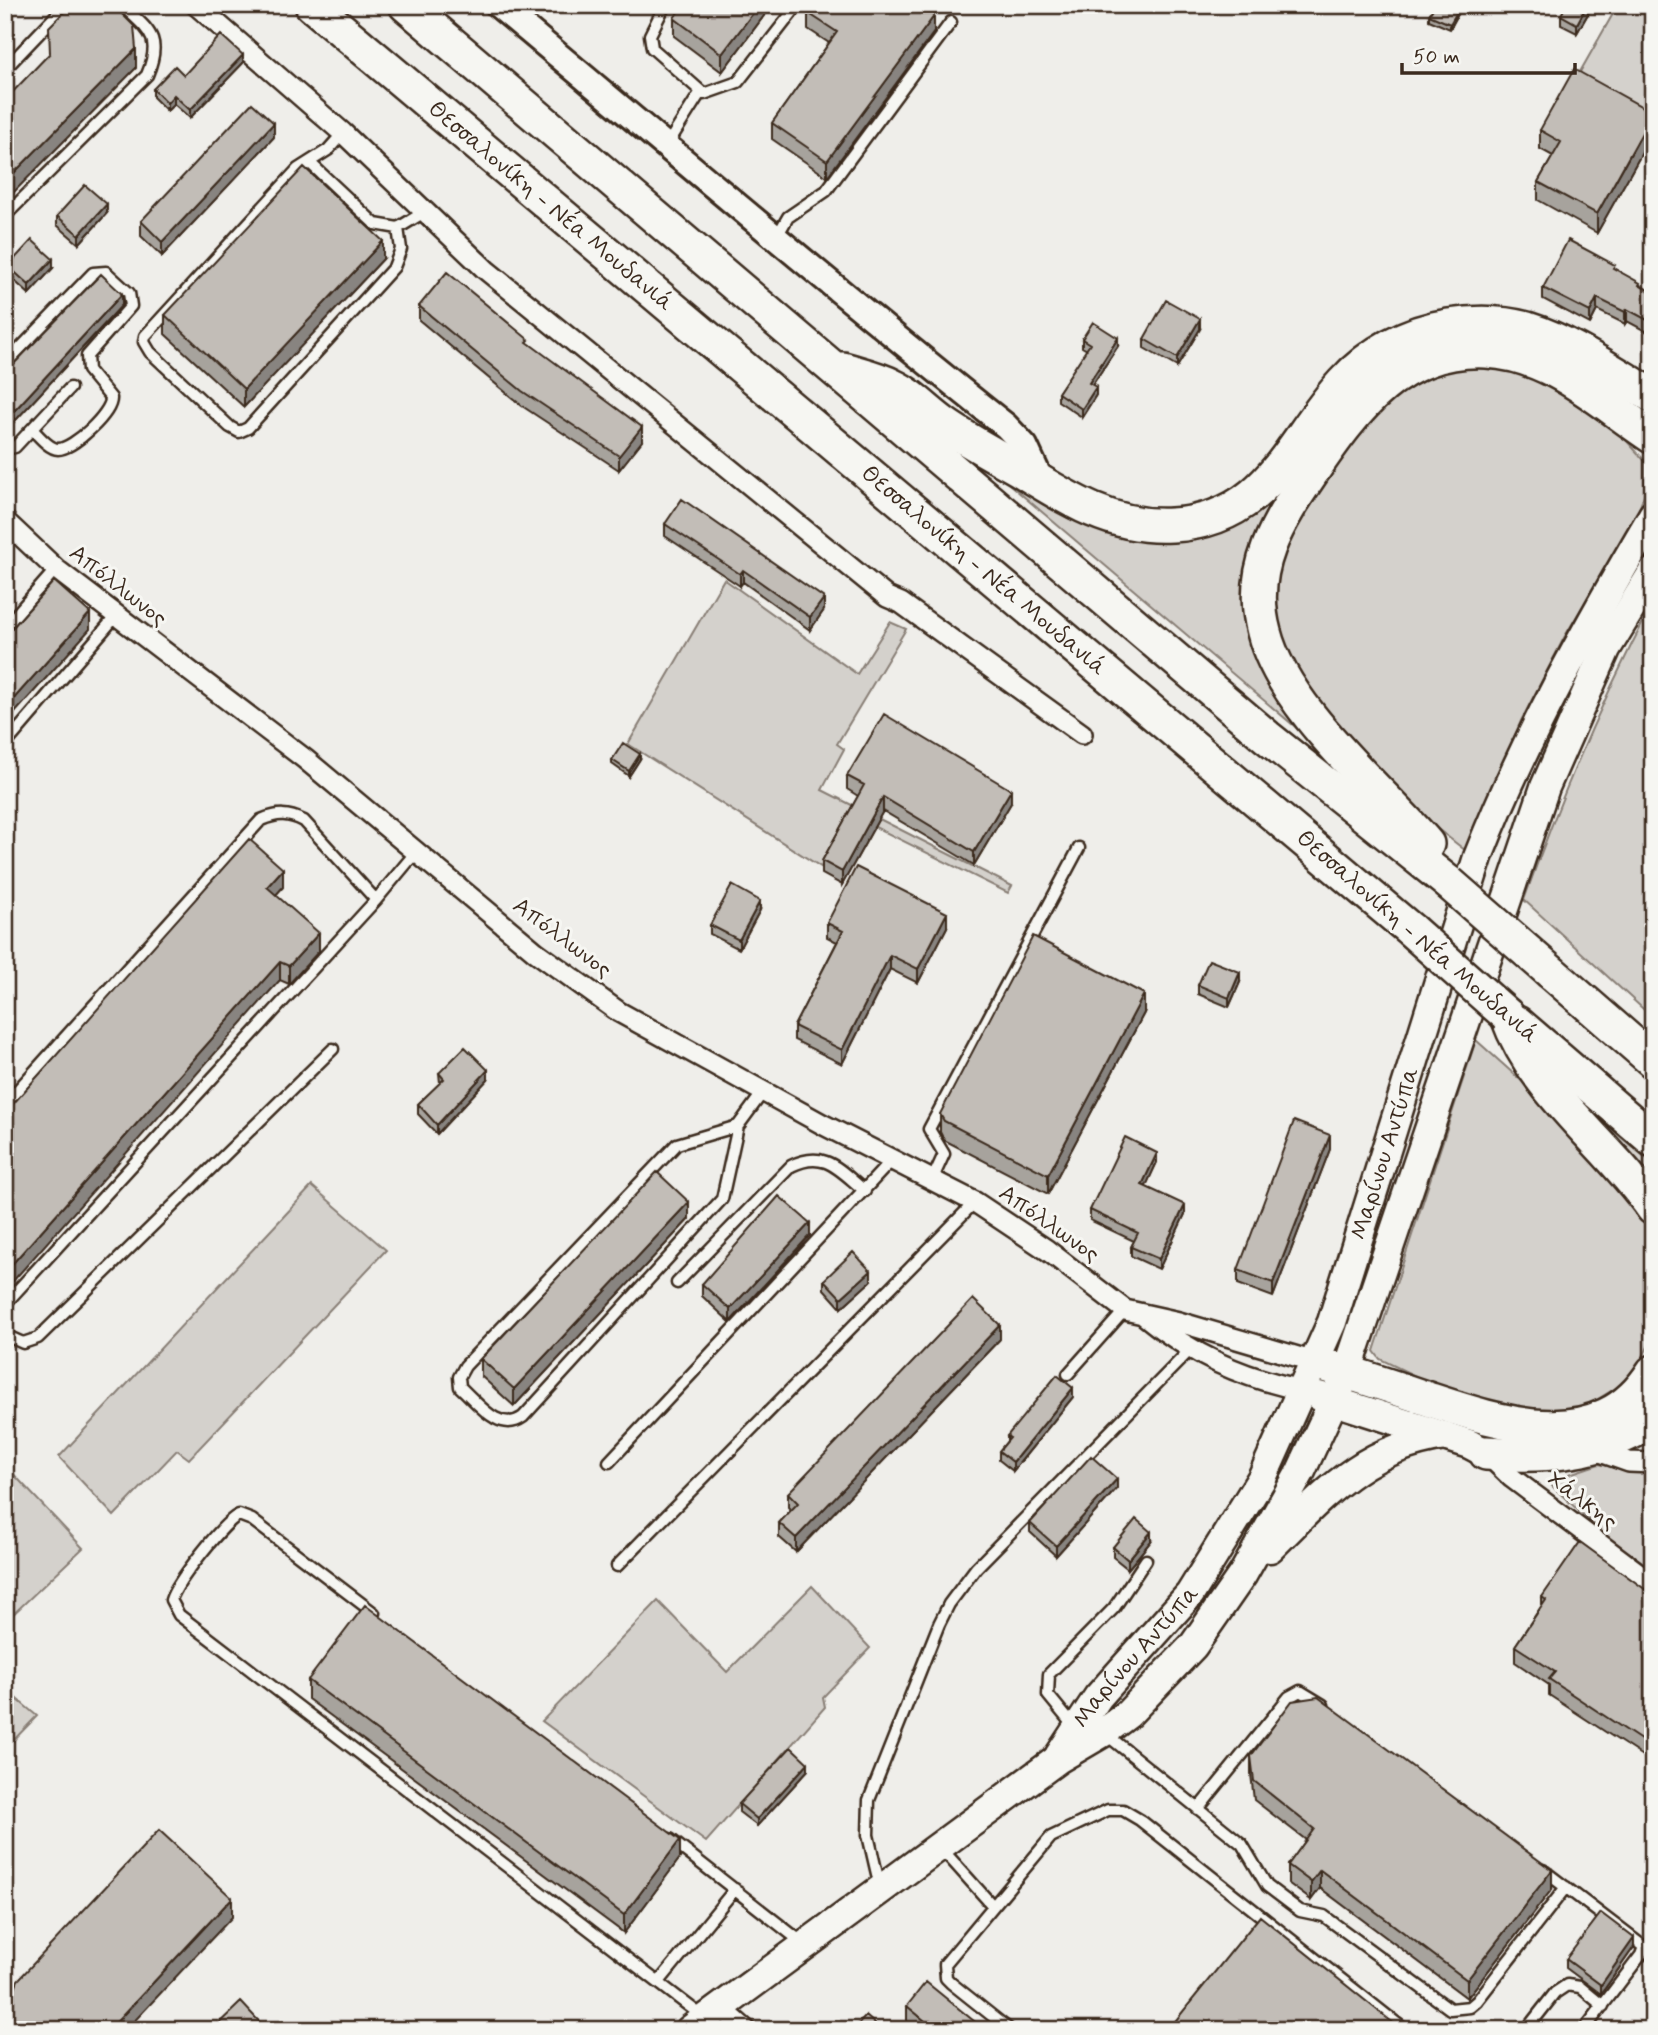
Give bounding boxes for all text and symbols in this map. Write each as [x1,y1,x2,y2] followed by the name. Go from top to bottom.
[1402,32,1576,76] scale bar
[1413,43,1460,71] text: 50 m
[421,94,680,318] street label: Θεσσαλονίκη - Νέα Μουδανιά
[854,458,1113,683] street label: Θεσσαλονίκη - Νέα Μουδανιά
[63,538,173,634] street label: Απόλλωνος
[1289,822,1545,1051] street label: Θεσσαλονίκη - Νέα Μουδανιά
[506,891,618,985] street label: Απόλλωνος
[1343,1063,1427,1244] street label: Μαρίνου Αντύπα
[992,1178,1106,1270] street label: Απόλλωνος
[1540,1464,1624,1538] street label: Χάλκης
[1066,1579,1206,1734] street label: Μαρίνου Αντύπα

